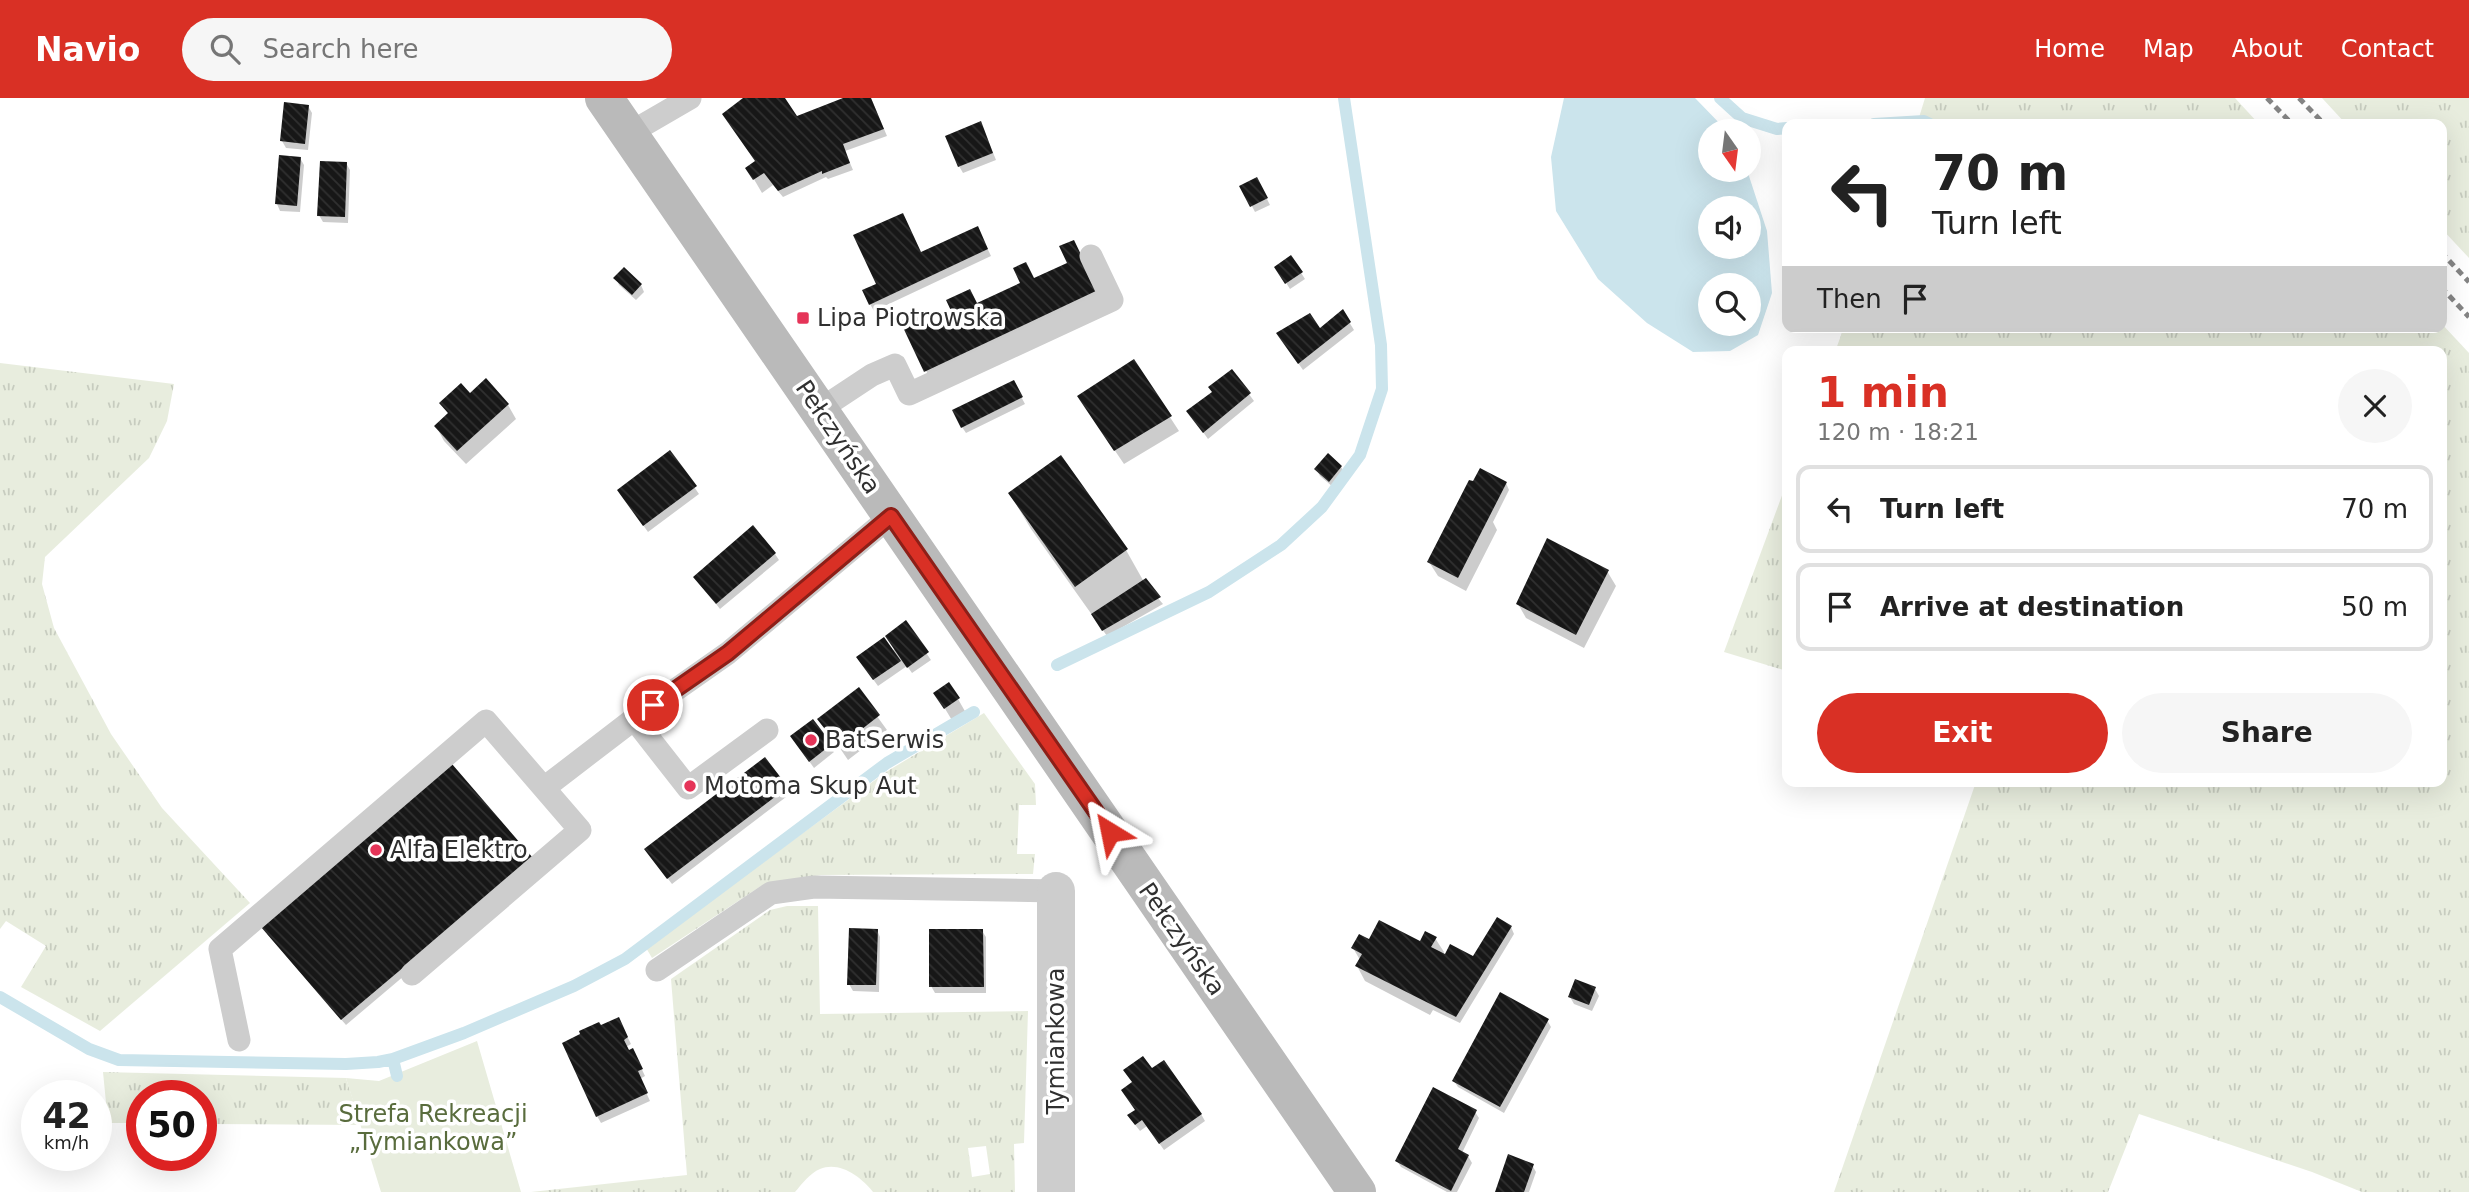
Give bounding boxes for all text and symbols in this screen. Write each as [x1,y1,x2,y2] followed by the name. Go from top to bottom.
[182,18,672,81] search box
[35,30,140,69] text: Navio
[206,30,244,68] icon: search
[262,34,419,64] text: Search here
[2034,35,2105,63] text: Home
[2143,35,2194,63] text: Map
[2232,35,2303,63] text: About
[2341,35,2434,63] text: Contact
[1698,119,1760,182] north arrow
[1698,119,1761,336] map controls
[1932,145,2068,202] text: 70 m
[1817,147,1908,238] icon: left
[1698,196,1761,259] button: sound
[1932,204,2062,242] text: Turn left
[1698,273,1761,336] button: search
[1896,280,1934,318] icon: arrive
[1817,284,1882,314] text: Then
[817,304,1004,332] place label: Lipa Piotrowska
[795,310,811,326] marker: Lipa Piotrowska
[1817,368,1949,417] text: 1 min
[2338,369,2412,443] button: close
[790,375,886,499] street label: Pełczyńska
[1817,419,1979,445] text: 120 m · 18:21
[1821,490,1859,528] icon: left
[1880,494,2004,524] text: Turn left
[2341,494,2408,524] text: 70 m
[1821,588,1859,626] icon: arrive
[1880,592,2184,622] text: Arrive at destination
[2341,592,2408,622] text: 50 m
[623,675,683,735] pin
[634,686,672,724] icon: arrive
[1817,693,2108,773] button: Exit
[2122,693,2412,773] button: Share
[825,726,944,754] place label: BatSerwis
[803,732,819,748] marker: BatSerwis
[704,772,917,800] place label: Motoma Skup Aut
[682,778,698,794] marker: Motoma Skup Aut
[1073,795,1147,869] position arrow
[390,836,528,864] place label: Alfa Elektro
[368,842,384,858] marker: Alfa Elektro
[1133,877,1231,1001] street label: Pełczyńska
[1042,967,1070,1116] street label: Tymiankowa
[126,1080,217,1171] speed limit sign: 50
[42,1096,91,1136] text: 42
[338,1100,528,1156] park label: Strefa Rekreacji „Tymiankowa”
[44,1132,89,1153] text: km/h

